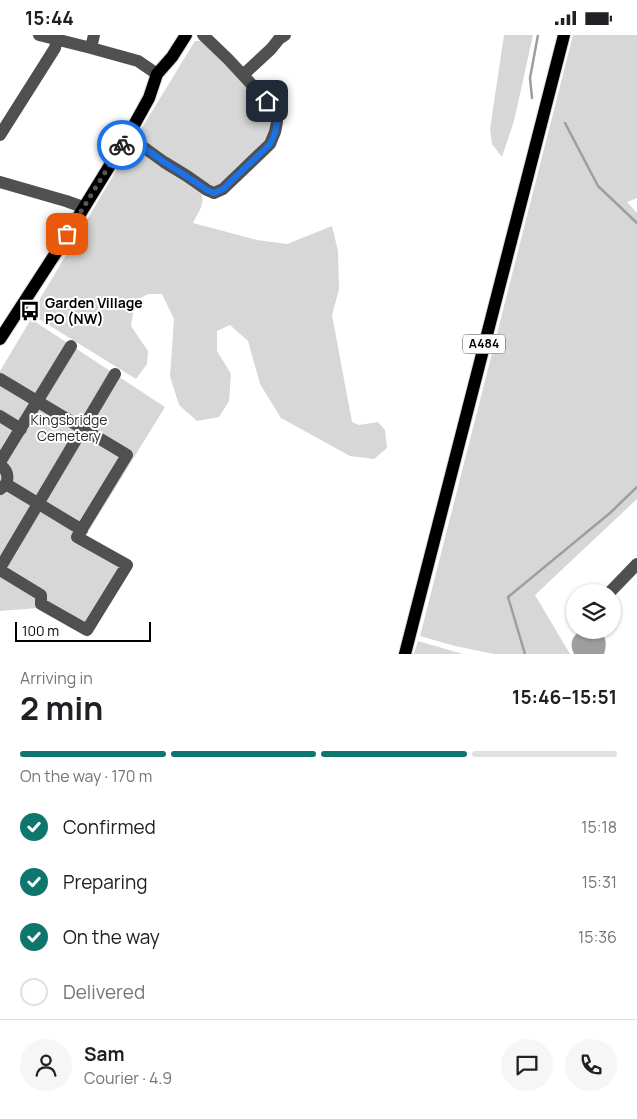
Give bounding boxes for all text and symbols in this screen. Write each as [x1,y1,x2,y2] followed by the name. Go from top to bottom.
[25,5,74,31] text: 15:44
[246,80,288,122] pin
[253,87,281,115] icon: home
[97,120,147,170] courier
[108,131,136,159] icon: bike
[46,213,88,255] pin
[53,220,81,248] icon: bag
[45,293,143,328] place label: Garden Village PO (NW)
[19,300,41,322] bus stop icon: Garden Village PO (NW)
[463,335,505,353] road number: A484
[31,410,107,445] park label: Kingsbridge Cemetery
[566,584,621,639] map controls
[566,584,621,639] button: layers
[15,619,151,642] scale bar
[22,621,59,640] text: 100 m
[20,667,93,689] text: Arriving in
[512,684,617,710] text: 15:46–15:51
[20,686,103,730] text: 2 min
[20,765,152,787] text: On the way · 170 m
[20,813,48,841] icon: check
[63,814,156,840] text: Confirmed
[581,816,617,838] text: 15:18
[20,868,48,896] icon: check
[63,869,148,895] text: Preparing
[582,871,617,893] text: 15:31
[20,923,48,951] icon: check
[63,924,160,950] text: On the way
[578,926,617,948] text: 15:36
[63,979,145,1005] text: Delivered
[20,1039,72,1091] button: person
[501,1039,553,1091] button: chat
[565,1039,617,1091] button: phone
[84,1041,125,1067] text: Sam
[84,1067,172,1089] text: Courier · 4.9

